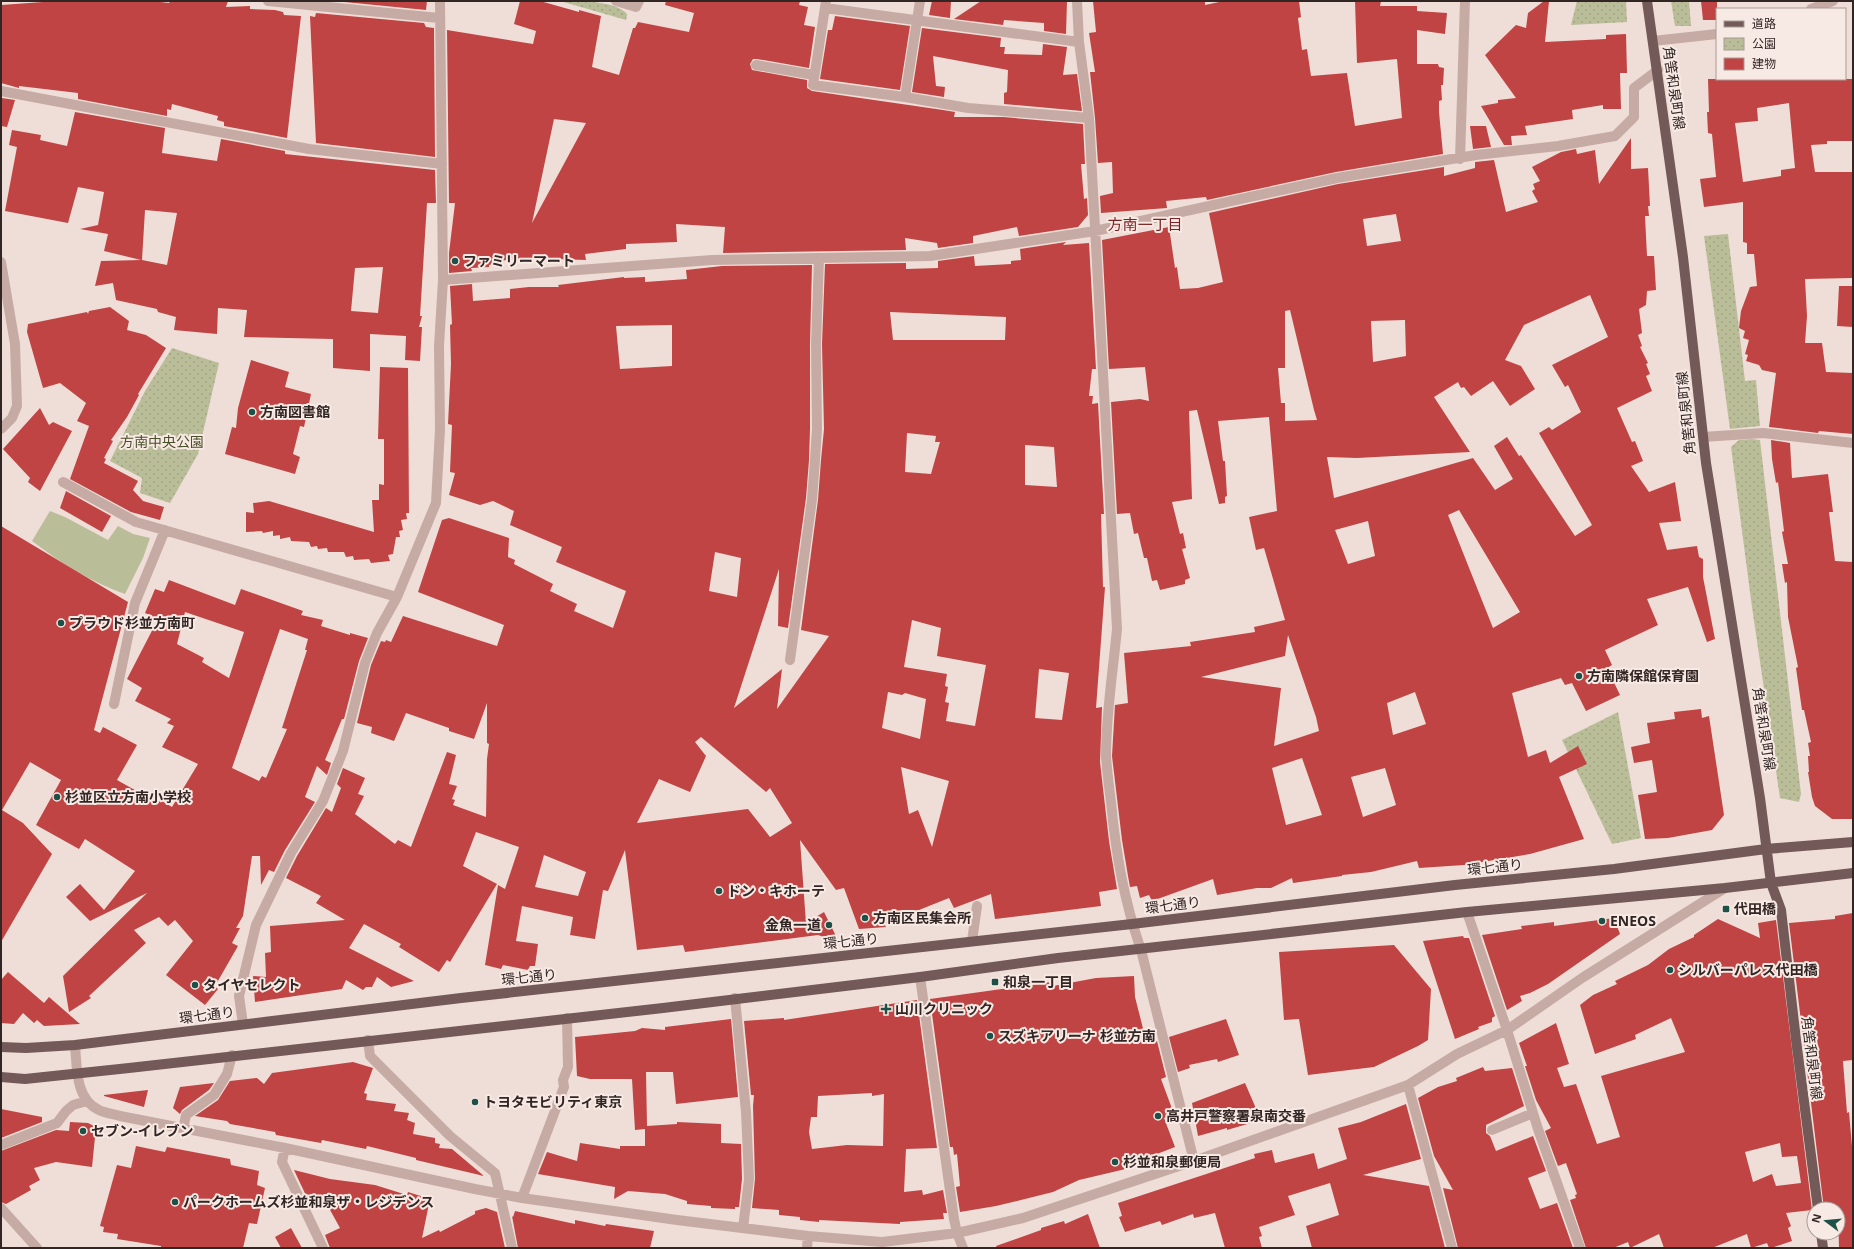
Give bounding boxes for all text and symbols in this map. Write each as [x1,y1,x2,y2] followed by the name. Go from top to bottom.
[1716,8,1846,80] legend
[1752,15,1776,32] text: 道路
[1752,35,1776,52] text: 公園
[1659,45,1690,131] street label: 角筈和泉町線
[1752,55,1776,72] text: 建物
[1107,214,1183,234] district label: 方南一丁目
[463,251,575,270] place label: ファミリーマート
[450,256,460,266] marker: ファミリーマート
[1672,370,1699,456] street label: 角筈和泉町線
[260,402,330,421] place label: 方南図書館
[247,407,257,417] marker: 方南図書館
[120,432,204,451] park label: 方南中央公園
[69,613,195,632] place label: プラウド杉並方南町
[56,618,66,628] marker: プラウド杉並方南町
[1587,666,1699,685] place label: 方南隣保館保育園
[1574,671,1584,681] marker: 方南隣保館保育園
[1749,686,1780,772] street label: 角筈和泉町線
[65,787,191,806] place label: 杉並区立方南小学校
[52,792,62,802] marker: 杉並区立方南小学校
[1466,854,1524,879] street label: 環七通り
[727,881,825,900] place label: ドン・キホーテ
[714,886,724,896] marker: ドン・キホーテ
[1144,892,1202,917] street label: 環七通り
[1733,899,1776,918] place label: 代田橋
[1721,904,1731,914] marker: 代田橋
[873,908,971,927] place label: 方南区民集会所
[1610,911,1656,930] place label: ENEOS
[860,913,870,923] marker: 方南区民集会所
[765,915,821,934] place label: 金魚一道
[1597,916,1607,926] marker: ENEOS
[824,920,834,930] marker: 金魚一道
[822,928,880,953] street label: 環七通り
[1678,960,1818,979] place label: シルバーパレス代田橋
[500,964,558,989] street label: 環七通り
[1665,965,1675,975] marker: シルバーパレス代田橋
[1003,972,1073,991] place label: 和泉一丁目
[203,975,301,994] place label: タイヤセレクト
[990,977,1000,987] marker: 和泉一丁目
[190,980,200,990] marker: タイヤセレクト
[895,999,993,1018] place label: 山川クリニック
[178,1002,236,1027] street label: 環七通り
[880,1003,892,1015] marker: 山川クリニック
[1798,1015,1827,1101] street label: 角筈和泉町線
[998,1026,1156,1045] place label: スズキアリーナ 杉並方南
[985,1031,995,1041] marker: スズキアリーナ 杉並方南
[483,1092,622,1111] place label: トヨタモビリティ東京
[470,1097,480,1107] marker: トヨタモビリティ東京
[1166,1106,1306,1125] place label: 高井戸警察署泉南交番
[1153,1111,1163,1121] marker: 高井戸警察署泉南交番
[91,1121,194,1140] place label: セブン-イレブン
[78,1126,88,1136] marker: セブン-イレブン
[1123,1152,1221,1171] place label: 杉並和泉郵便局
[1110,1157,1120,1167] marker: 杉並和泉郵便局
[183,1192,434,1211] place label: パークホームズ杉並和泉ザ・レジデンス
[170,1197,180,1207] marker: パークホームズ杉並和泉ザ・レジデンス
[1806,1201,1846,1241] north arrow
[1807,1212,1824,1224] text: N

